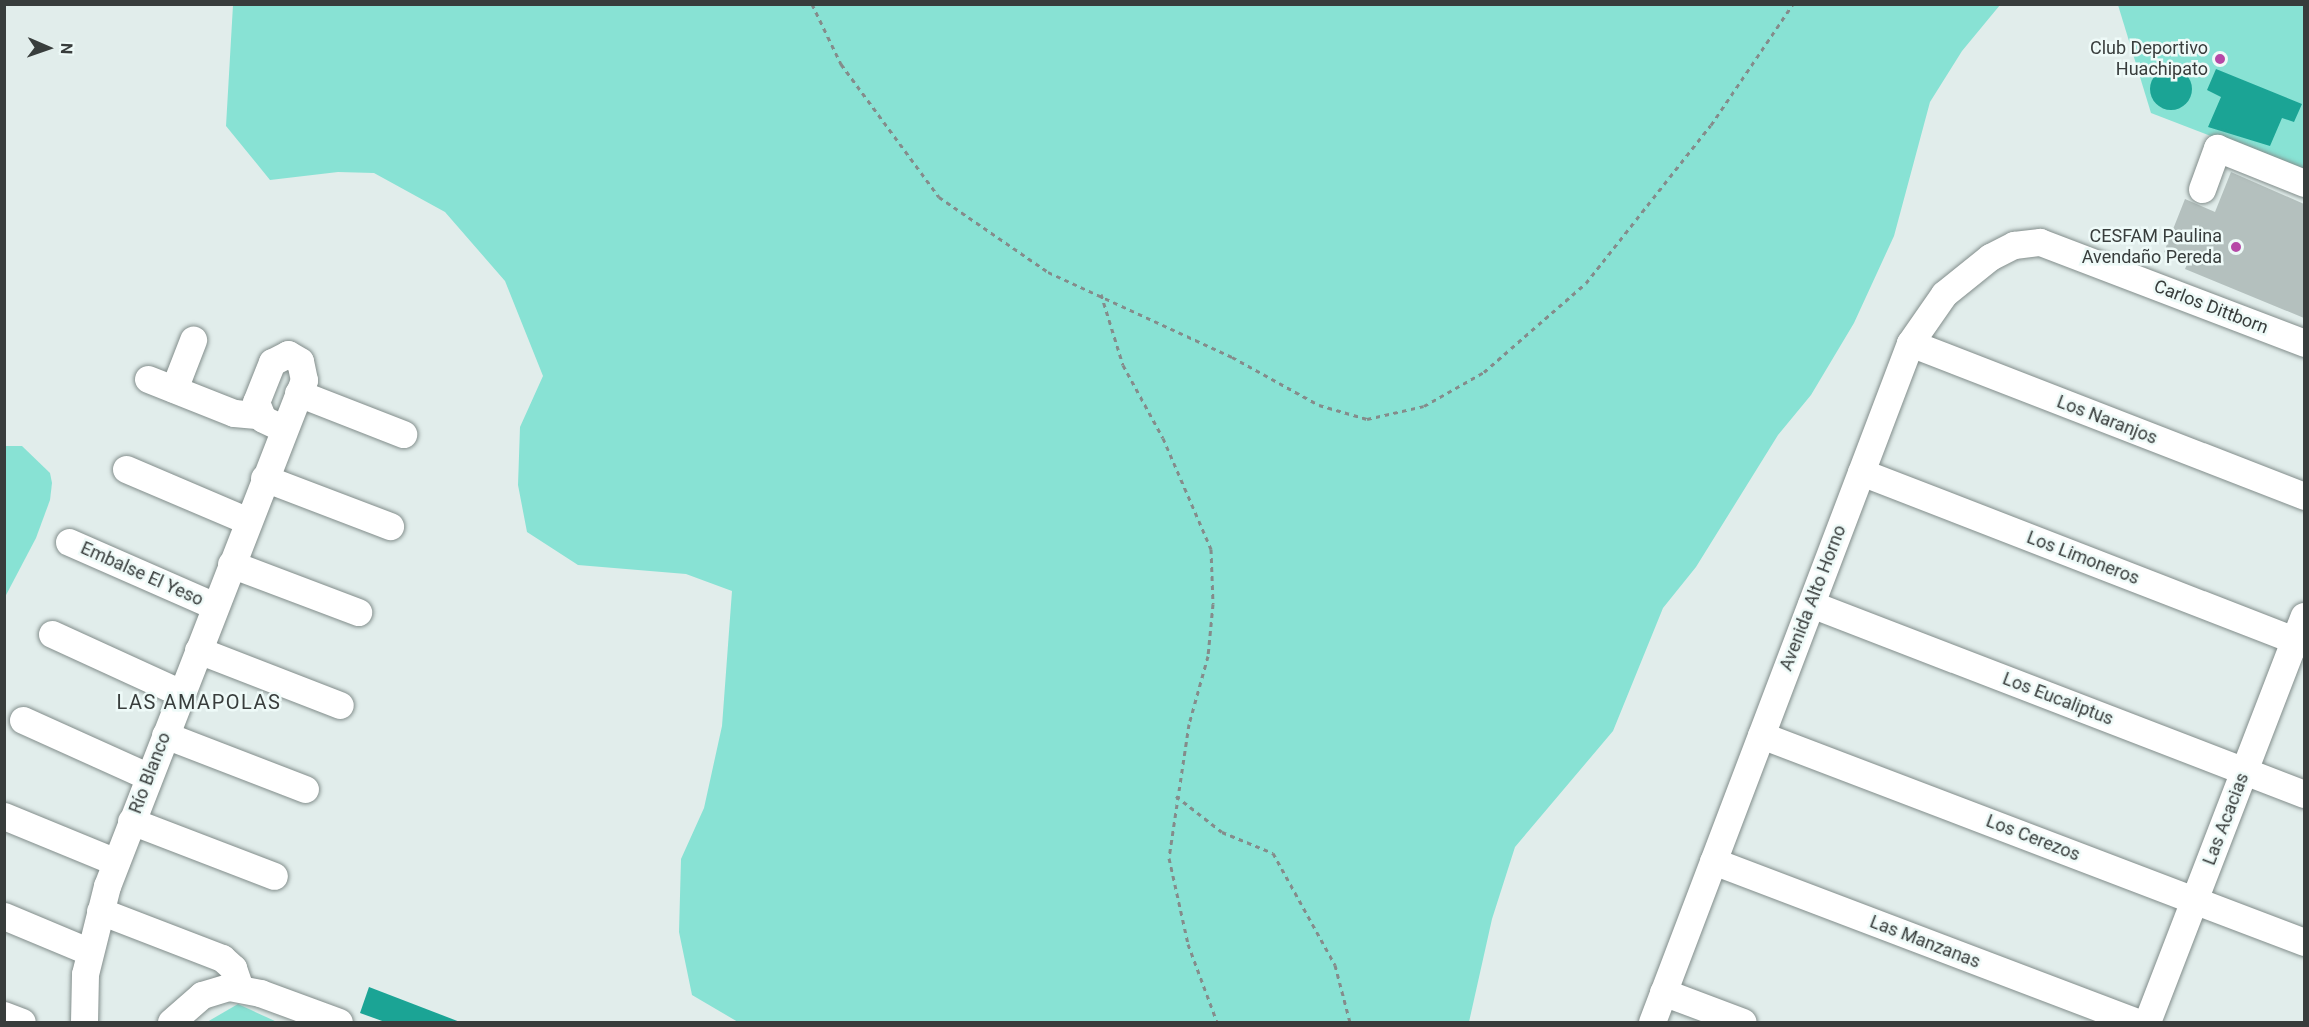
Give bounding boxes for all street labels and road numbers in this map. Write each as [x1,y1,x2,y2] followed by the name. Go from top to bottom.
[2151,275,2271,339] street label: Carlos Dittborn
[2054,391,2160,449] street label: Los Naranjos
[1775,522,1851,674] street label: Avenida Alto Horno
[2024,527,2142,589] street label: Los Limoneros
[77,537,207,611] street label: Embalse El Yeso
[2000,668,2116,730] street label: Los Eucaliptus
[125,729,175,817] street label: Río Blanco
[2199,770,2253,868] street label: Las Acacias
[1983,810,2083,866] street label: Los Cerezos
[1867,911,1983,973] street label: Las Manzanas

